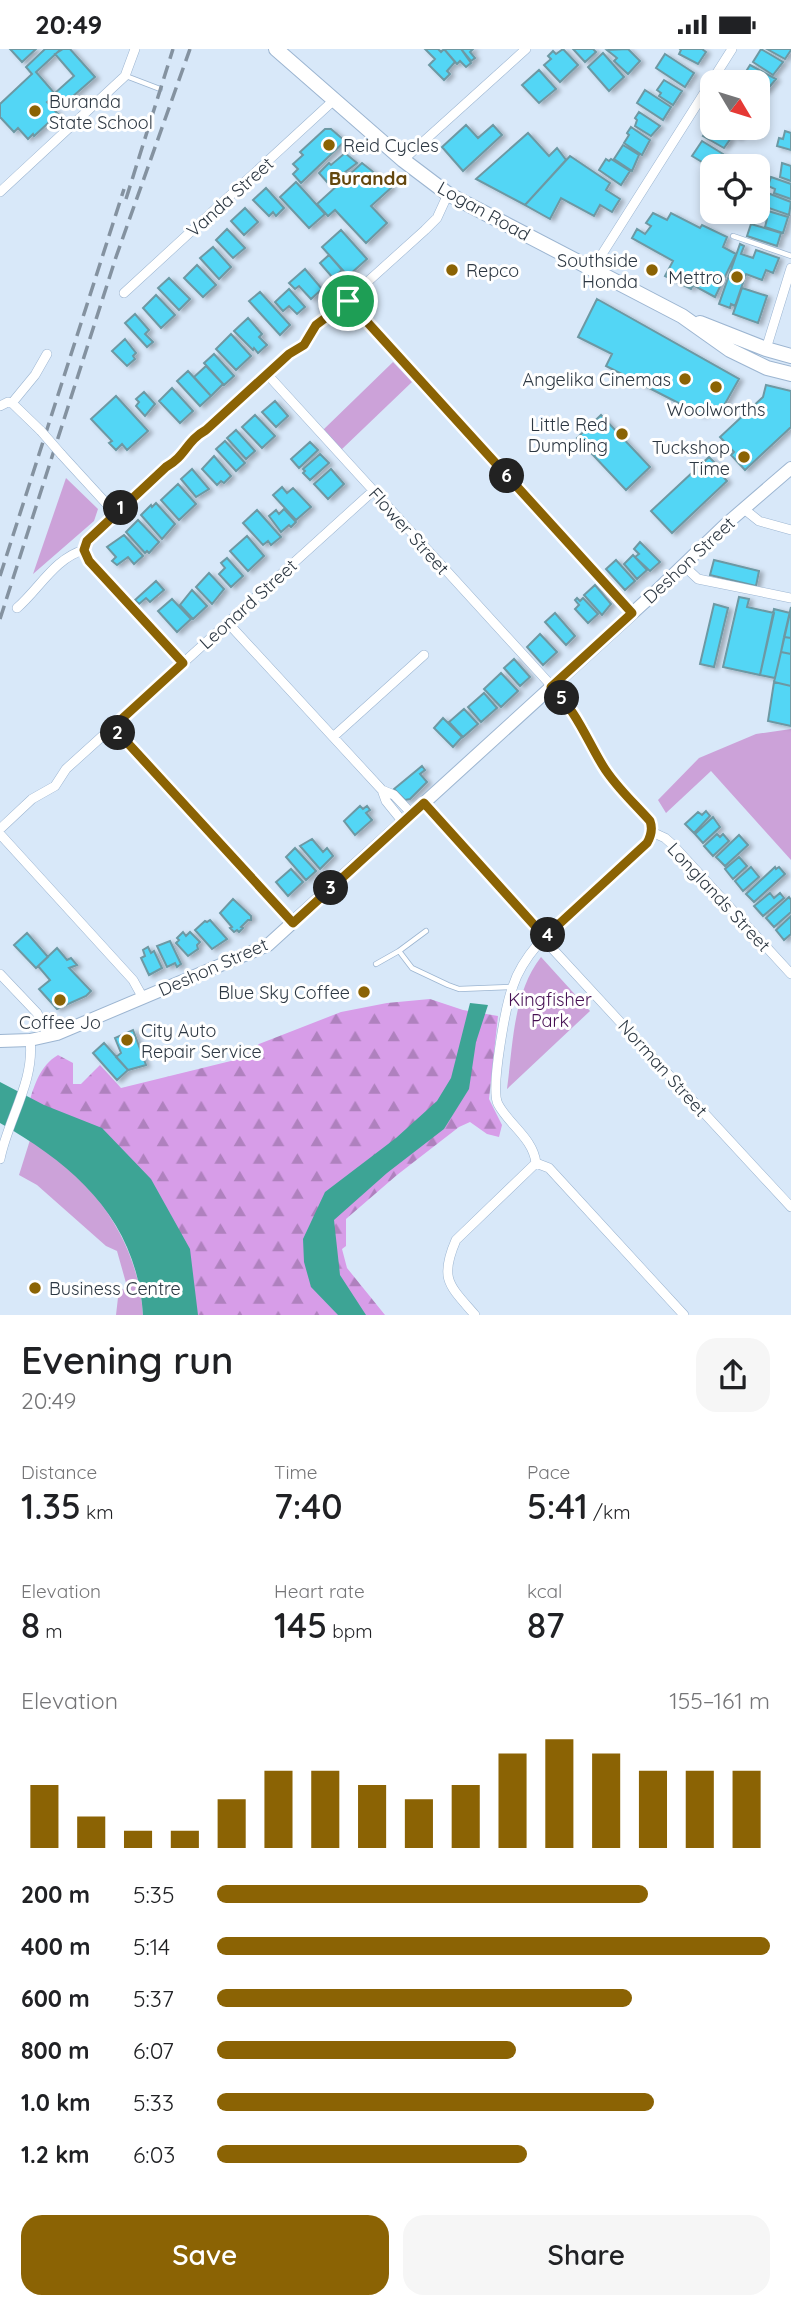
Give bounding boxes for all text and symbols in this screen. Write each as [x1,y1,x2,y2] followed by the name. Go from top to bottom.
[35,8,102,41] text: 20:49
[700,70,770,140] north arrow
[700,70,770,224] map controls
[49,90,153,134] place label: Buranda State School
[27,103,43,119] marker: Buranda State School
[343,134,439,157] place label: Reid Cycles
[321,137,337,153] marker: Reid Cycles
[182,152,278,242] street label: Vanda Street
[700,154,770,224] button: locate
[329,166,407,190] district label: Buranda
[434,176,534,246] street label: Logan Road
[557,249,638,293] place label: Southside Honda
[466,259,519,282] place label: Repco
[444,262,460,278] marker: Repco
[644,262,660,278] marker: Southside Honda
[668,266,723,289] place label: Mettro
[729,269,745,285] marker: Mettro
[318,271,378,331] pin
[329,282,367,320] icon: arrive
[523,368,671,391] place label: Angelika Cinemas
[677,371,693,387] marker: Angelika Cinemas
[708,379,724,395] marker: Woolworths
[667,398,765,421] place label: Woolworths
[528,413,608,457] place label: Little Red Dumpling
[614,426,630,442] marker: Little Red Dumpling
[652,436,730,480] place label: Tuckshop Time
[736,449,752,465] marker: Tuckshop Time
[490,459,524,493] pin: 6
[501,463,512,487] text: 6
[364,483,454,579] street label: Flower Street
[104,491,138,525] pin: 1
[117,495,124,519] text: 1
[638,512,740,608] street label: Deshon Street
[194,554,302,654] street label: Leonard Street
[544,681,580,715] pin: 5
[556,685,567,709] text: 5
[100,715,136,751] pin: 2
[112,720,123,744] text: 2
[663,838,775,956] street label: Longlands Street
[314,871,348,905] pin: 3
[325,875,336,899] text: 3
[530,917,566,952] pin: 4
[542,922,553,946] text: 4
[155,933,271,1001] street label: Deshon Street
[218,981,350,1004] place label: Blue Sky Coffee
[356,984,372,1000] marker: Blue Sky Coffee
[508,988,592,1032] park label: Kingfisher Park
[52,992,68,1008] marker: Coffee Jo
[19,1011,101,1034] place label: Coffee Jo
[613,1015,713,1121] street label: Norman Street
[141,1019,262,1063] place label: City Auto Repair Service
[119,1032,135,1048] marker: City Auto Repair Service
[49,1277,181,1300] place label: Business Centre
[27,1280,43,1296] marker: Business Centre
[21,1336,234,1384] text: Evening run
[696,1338,770,1412] button: share
[21,1386,76,1415] text: 20:49
[21,1460,97,1484] text: Distance
[274,1460,318,1484] text: Time
[527,1460,570,1484] text: Pace
[21,1484,81,1528] text: 1.35
[274,1484,343,1528] text: 7:40
[527,1484,588,1528] text: 5:41
[81,1500,113,1524] text: km
[588,1500,630,1524] text: /km
[21,1579,101,1603] text: Elevation
[274,1579,365,1603] text: Heart rate
[527,1579,562,1603] text: kcal
[21,1603,40,1647] text: 8
[274,1603,327,1647] text: 145
[527,1603,565,1647] text: 87
[40,1619,63,1643] text: m
[327,1619,373,1643] text: bpm
[21,1686,118,1715] text: Elevation
[669,1686,770,1715] text: 155–161 m
[21,1880,90,1909] text: 200 m
[133,1880,174,1909] text: 5:35
[21,1932,90,1961] text: 400 m
[133,1932,170,1961] text: 5:14
[21,1984,90,2013] text: 600 m
[133,1984,174,2013] text: 5:37
[21,2036,90,2065] text: 800 m
[133,2036,174,2065] text: 6:07
[21,2088,91,2117] text: 1.0 km
[133,2088,174,2117] text: 5:33
[21,2140,90,2169] text: 1.2 km
[133,2140,175,2169] text: 6:03
[21,2215,389,2295] button: Save
[403,2215,770,2295] button: Share

